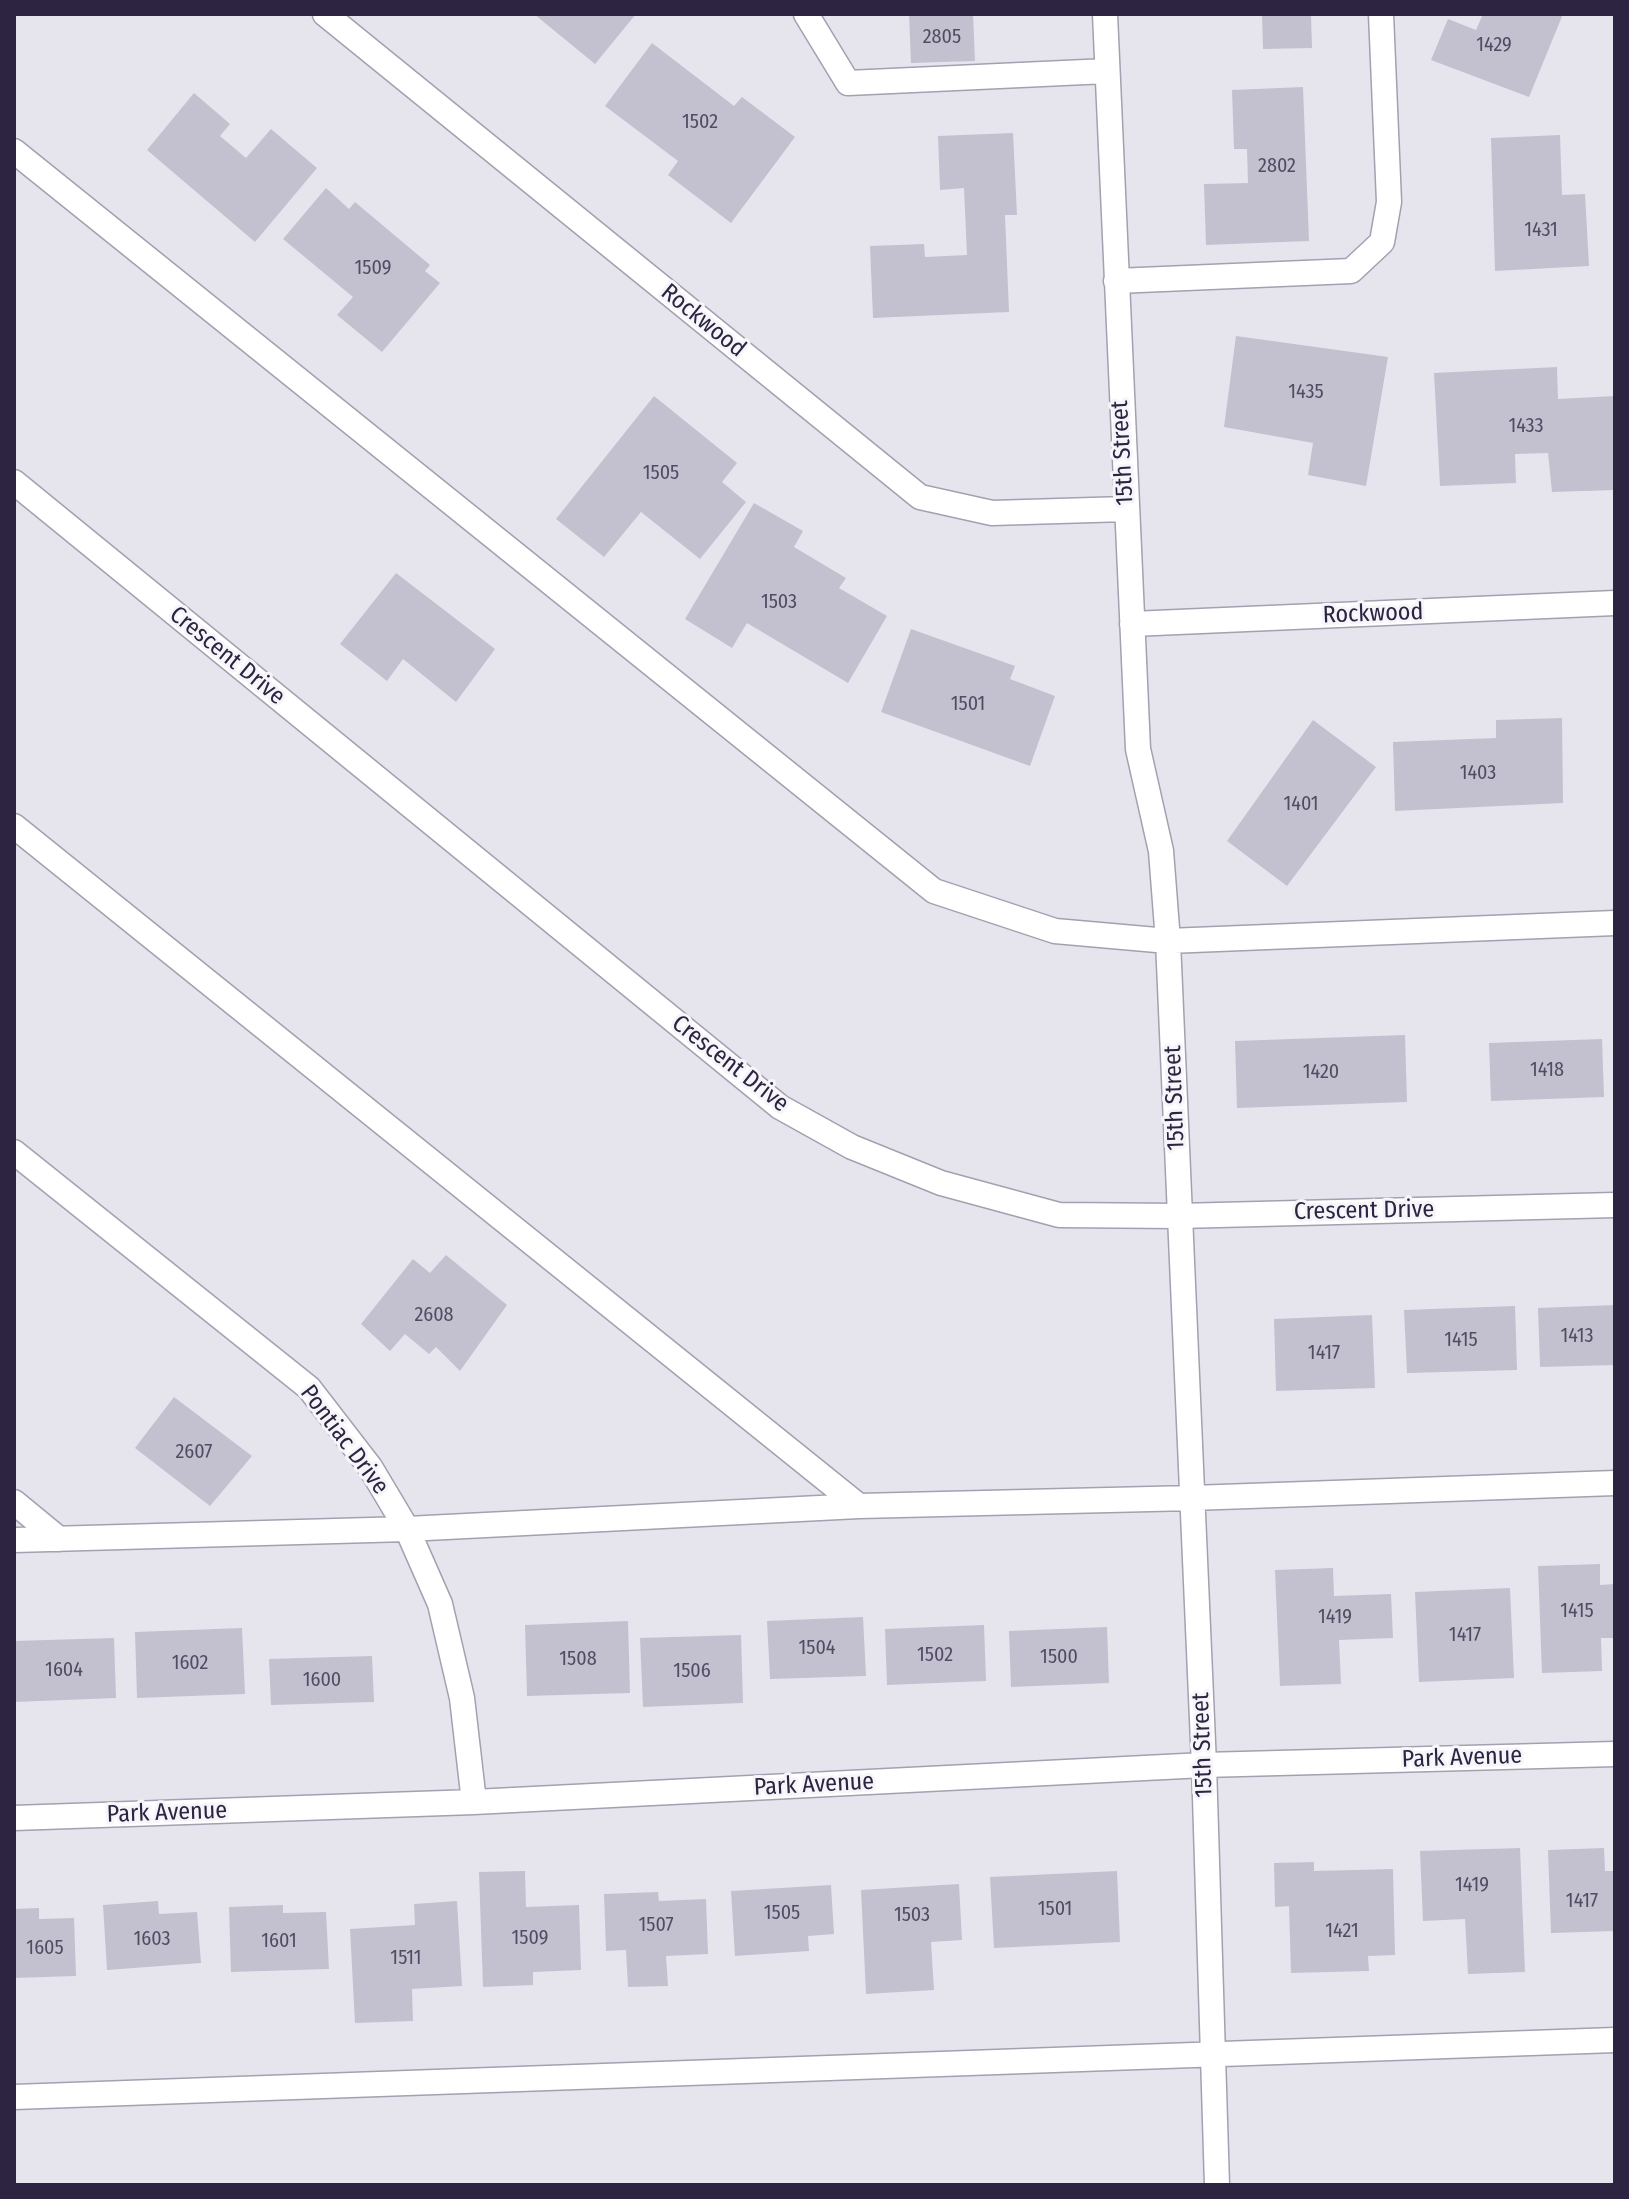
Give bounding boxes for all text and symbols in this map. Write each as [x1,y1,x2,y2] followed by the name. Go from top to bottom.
[923,25,961,49] house number: 2805
[1476,33,1512,57] house number: 1429
[682,110,718,134] house number: 1502
[1258,154,1296,178] house number: 2802
[1524,218,1558,242] house number: 1431
[355,256,391,280] house number: 1509
[655,278,751,364] street label: Rockwood
[1288,380,1324,404] house number: 1435
[1106,400,1140,506] street label: 15th Street
[1508,414,1544,438] house number: 1433
[643,461,679,485] house number: 1505
[761,590,797,614] house number: 1503
[1322,598,1424,630] street label: Rockwood
[163,601,291,711] street label: Crescent Drive
[951,692,985,716] house number: 1501
[1460,761,1496,785] house number: 1403
[1283,792,1319,816] house number: 1401
[666,1009,794,1119] street label: Crescent Drive
[1159,1045,1191,1151] street label: 15th Street
[1530,1058,1564,1082] house number: 1418
[1303,1060,1339,1084] house number: 1420
[1294,1195,1434,1227] street label: Crescent Drive
[414,1303,454,1327] house number: 2608
[1560,1324,1594,1348] house number: 1413
[1444,1328,1478,1352] house number: 1415
[1308,1341,1340,1365] house number: 1417
[294,1380,394,1500] street label: Pontiac Drive
[176,1440,212,1464] house number: 2607
[1560,1599,1594,1623] house number: 1415
[1318,1605,1352,1629] house number: 1419
[1449,1623,1481,1647] house number: 1417
[798,1636,836,1660] house number: 1504
[917,1643,953,1667] house number: 1502
[1040,1645,1078,1669] house number: 1500
[559,1647,597,1671] house number: 1508
[172,1651,208,1675] house number: 1602
[45,1658,83,1682] house number: 1604
[673,1659,711,1683] house number: 1506
[303,1668,341,1692] house number: 1600
[1187,1692,1219,1798] street label: 15th Street
[1401,1742,1523,1774] street label: Park Avenue
[753,1767,875,1803] street label: Park Avenue
[106,1797,228,1829] street label: Park Avenue
[1455,1873,1489,1897] house number: 1419
[1566,1889,1598,1913] house number: 1417
[1038,1897,1072,1921] house number: 1501
[764,1901,800,1925] house number: 1505
[894,1903,930,1927] house number: 1503
[638,1913,674,1937] house number: 1507
[1325,1919,1359,1943] house number: 1421
[512,1926,548,1950] house number: 1509
[134,1927,170,1951] house number: 1603
[261,1929,297,1953] house number: 1601
[26,1936,64,1960] house number: 1605
[390,1946,422,1970] house number: 1511

